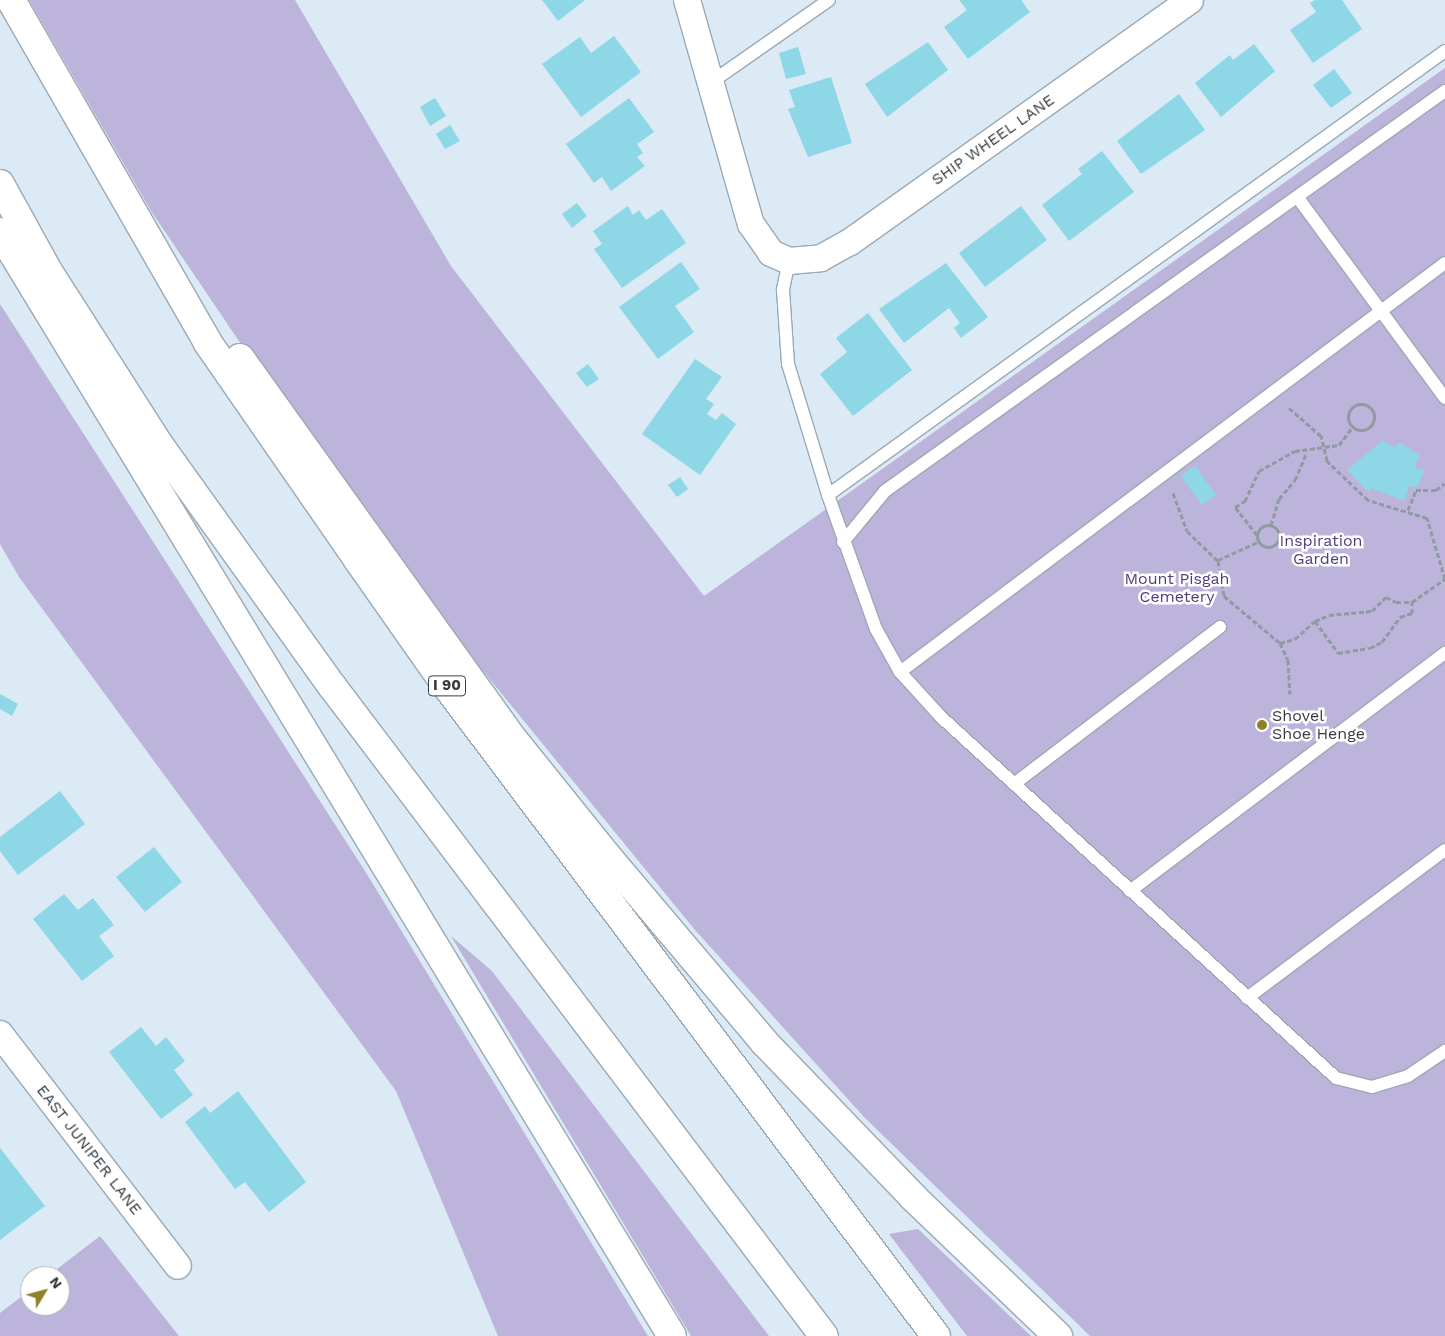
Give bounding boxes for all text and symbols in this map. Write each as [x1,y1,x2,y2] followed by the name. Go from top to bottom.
[927,90,1059,190] street label: SHIP WHEEL LANE
[1280,531,1362,569] park label: Inspiration Garden
[1125,569,1229,607] park label: Mount Pisgah Cemetery
[427,674,467,698] road number: I 90
[1272,706,1365,744] place label: Shovel Shoe Henge
[1256,719,1268,731] marker: Shovel Shoe Henge
[32,1081,146,1219] street label: EAST JUNIPER LANE
[20,1266,70,1316] north arrow
[47,1274,66,1292] text: N

